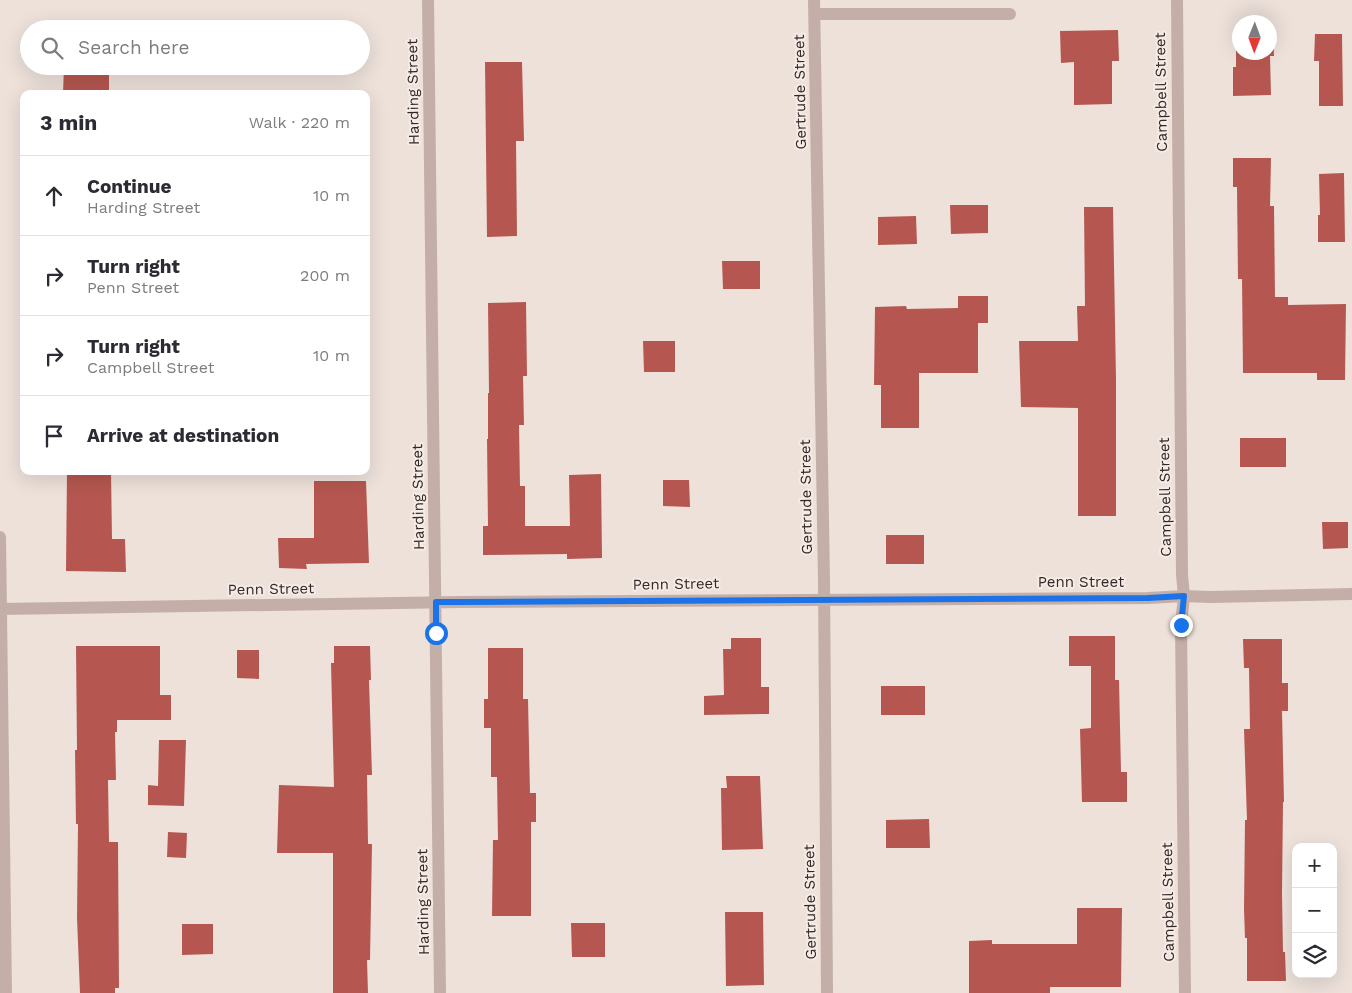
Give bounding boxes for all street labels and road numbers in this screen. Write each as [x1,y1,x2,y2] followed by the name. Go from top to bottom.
[1151,31,1171,152] street label: Campbell Street
[790,34,810,150] street label: Gertrude Street
[403,38,423,145] street label: Harding Street
[1155,436,1175,557] street label: Campbell Street
[796,439,816,555] street label: Gertrude Street
[408,443,428,550] street label: Harding Street
[1038,573,1125,591] street label: Penn Street
[633,574,720,594] street label: Penn Street
[228,579,315,599] street label: Penn Street
[1158,841,1178,962] street label: Campbell Street
[800,844,820,960] street label: Gertrude Street
[413,848,433,955] street label: Harding Street

